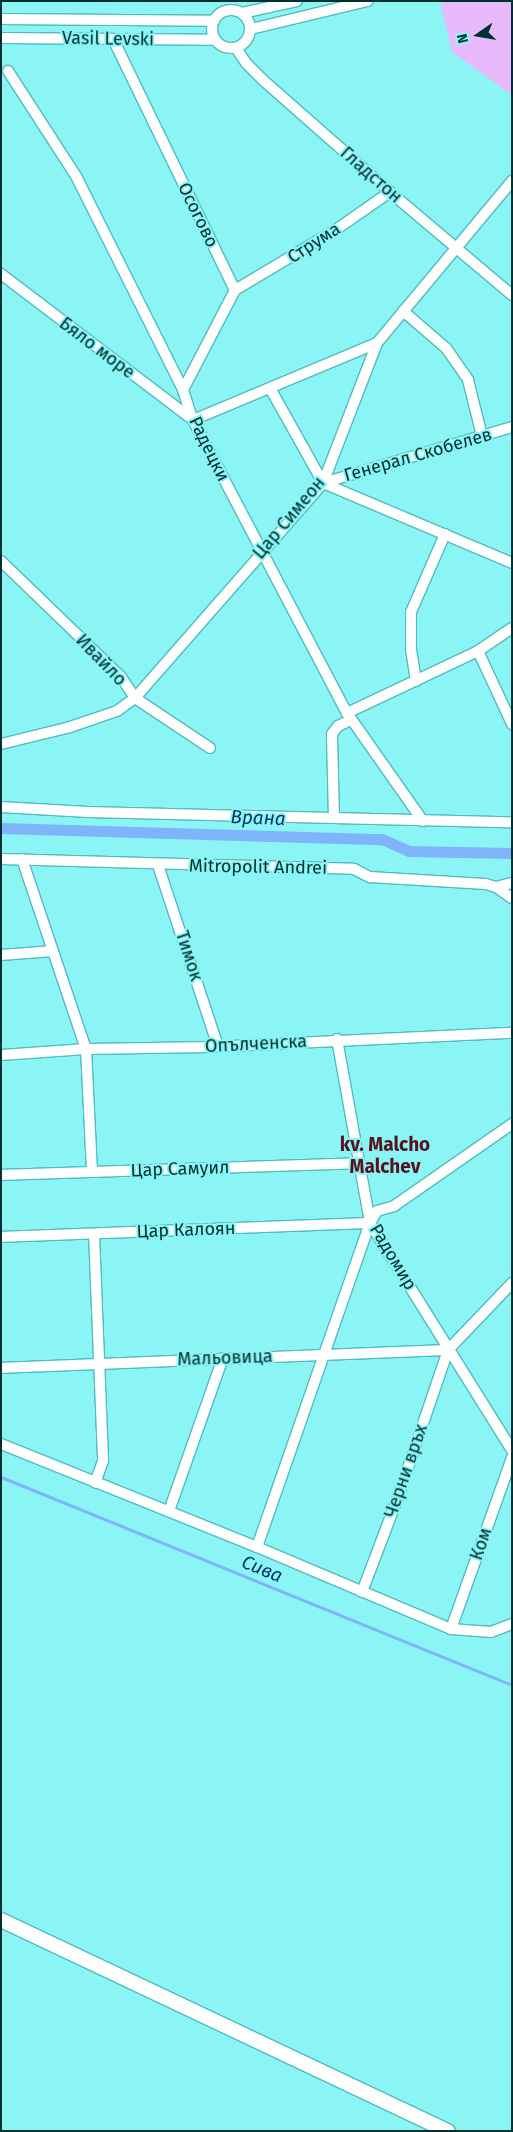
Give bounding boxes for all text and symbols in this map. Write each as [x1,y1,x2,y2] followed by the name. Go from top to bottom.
[453,10,503,60] north arrow
[62,27,154,51] street label: Vasil Levski
[454,32,472,45] text: N
[336,142,406,208] street label: Гладстон
[173,179,223,251] street label: Осогово
[284,218,344,268] street label: Струма
[55,313,139,383] street label: Бяло море
[184,413,234,485] street label: Радецки
[342,424,494,486] street label: Генерал Скобелев
[248,472,330,564] street label: Цар Симеон
[71,630,131,690] street label: Ивайло
[230,806,286,830] water label: Врана
[189,855,327,879] street label: Mitropolit Andrei
[171,928,207,984] street label: Тимок
[204,1031,308,1057] street label: Опълченска
[340,1134,430,1178] district label: kv. Malcho Malchev
[130,1156,230,1182] street label: Цар Самуил
[136,1217,236,1243] street label: Цар Калоян
[365,1220,421,1294] street label: Радомир
[177,1346,273,1370] street label: Мальовица
[380,1421,432,1521] street label: Черни връх
[465,1525,497,1563] street label: Ком
[238,1551,286,1587] water label: Сива

